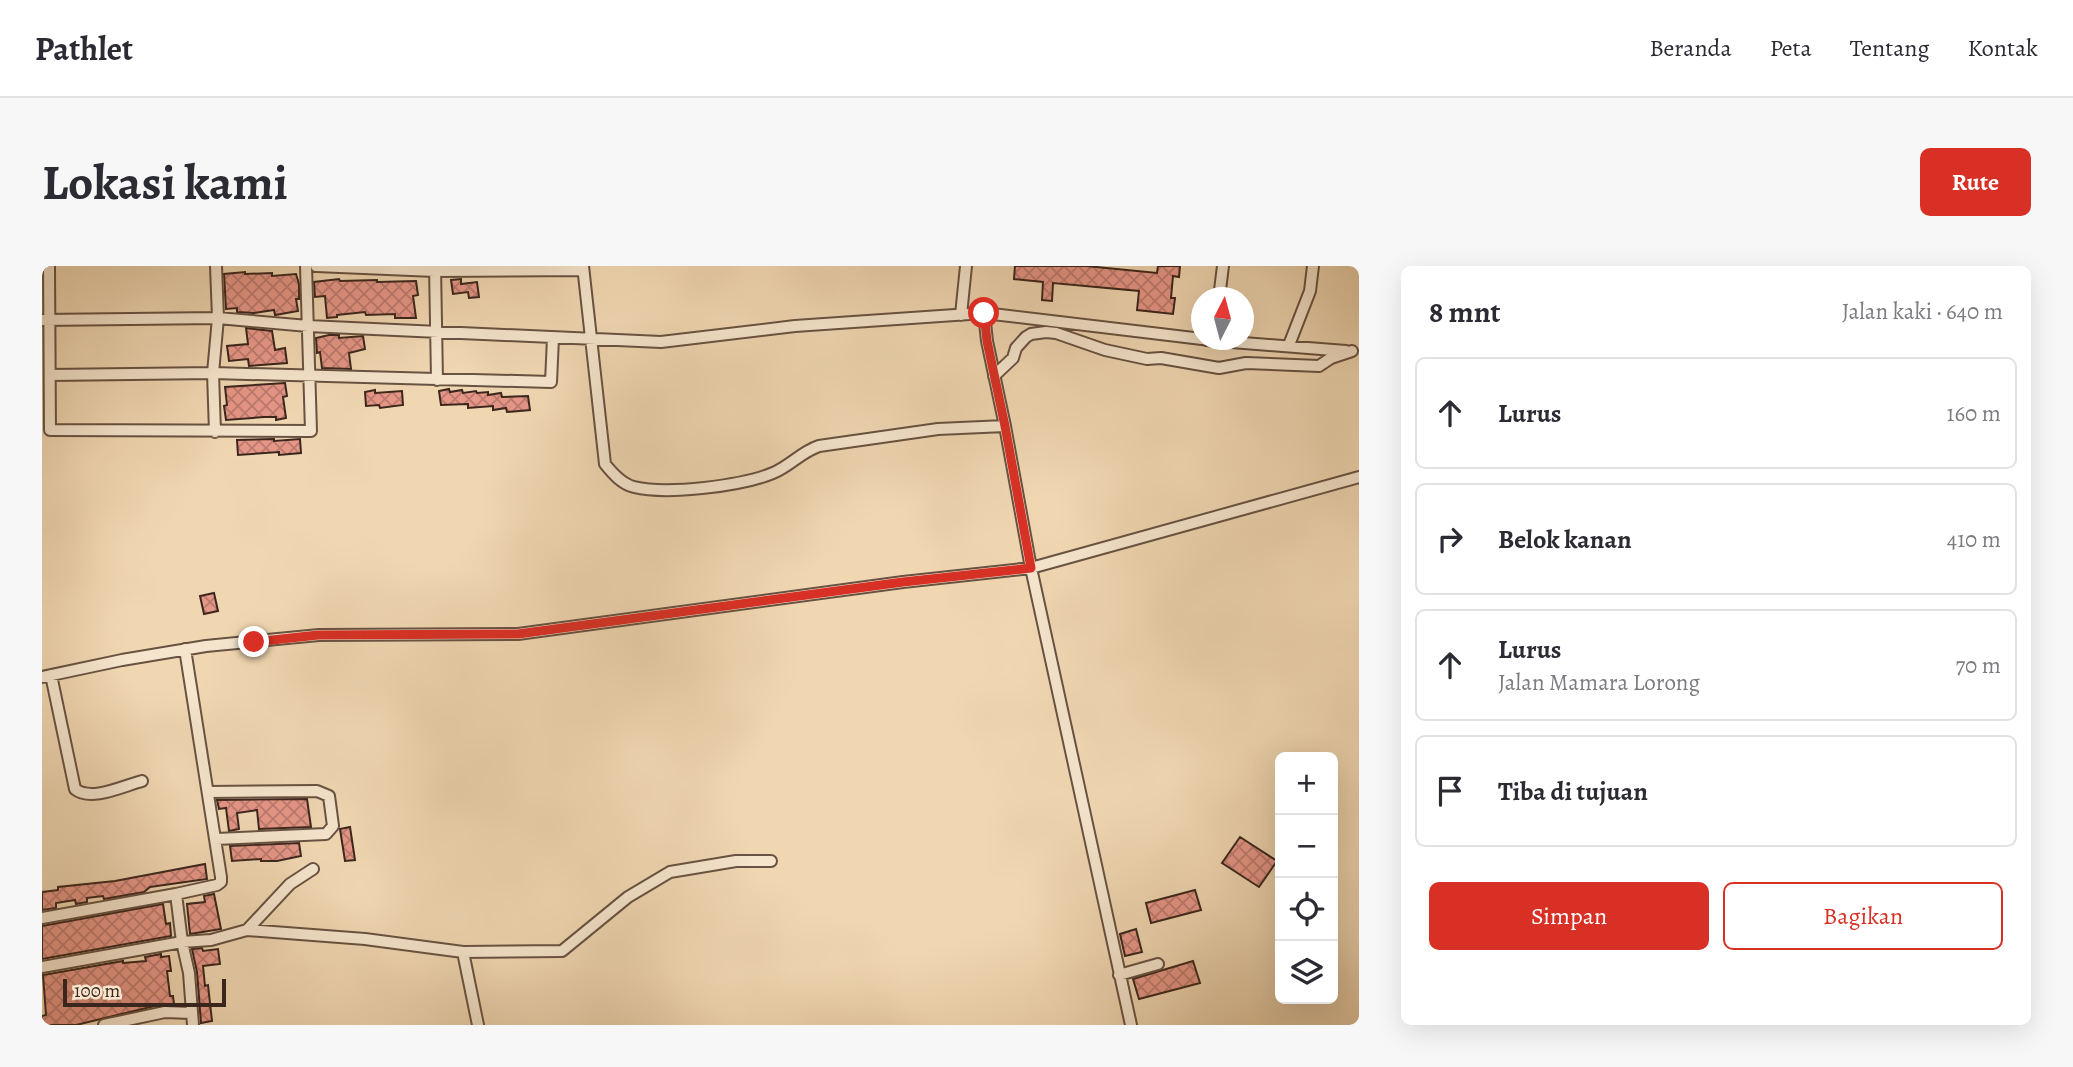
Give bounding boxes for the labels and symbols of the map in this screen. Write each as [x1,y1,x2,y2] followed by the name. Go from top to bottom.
[1191,287,1254,350] north arrow
[968,297,999,328] route start
[238,626,269,657] route end
[63,976,226,1008] scale bar

